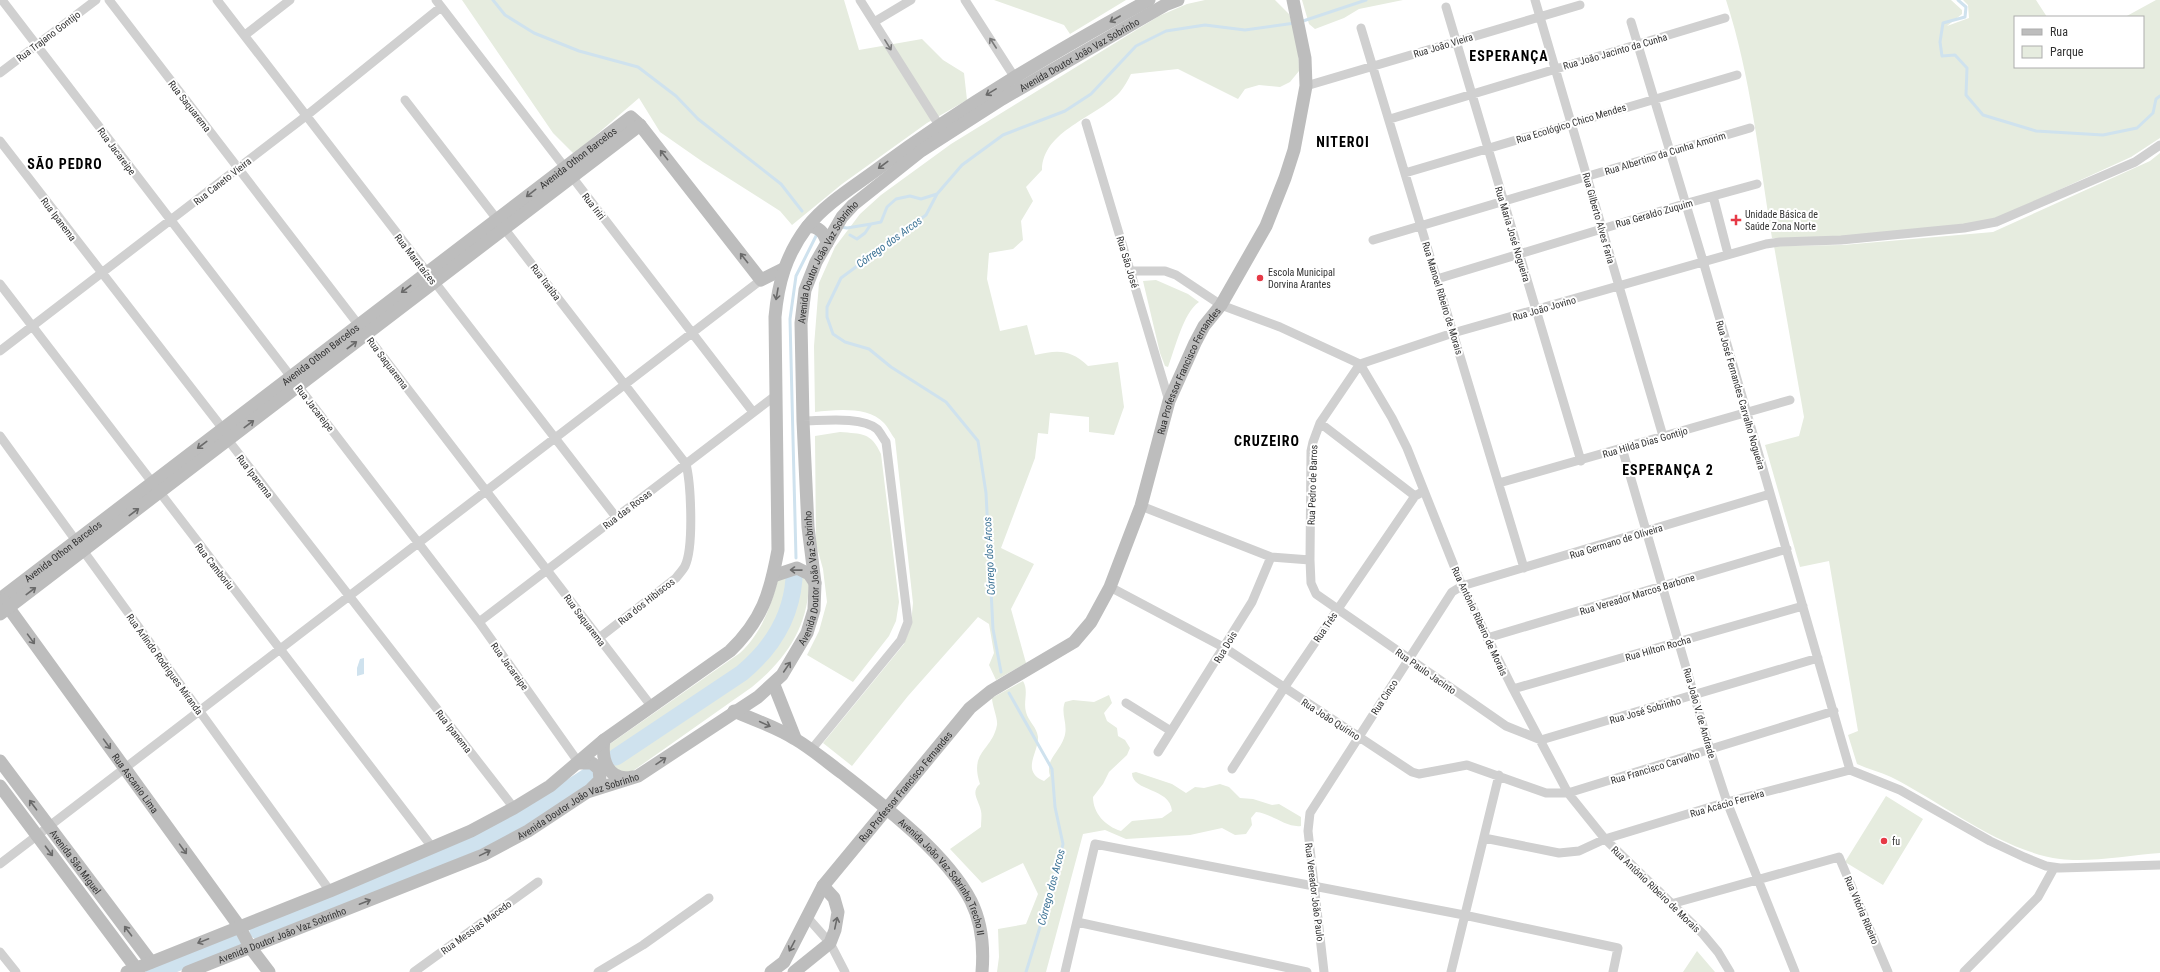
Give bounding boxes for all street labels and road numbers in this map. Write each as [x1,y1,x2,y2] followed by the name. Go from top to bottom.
[14,9,82,64] street label: Rua Trajano Gontijo
[1018,16,1141,94] street label: Avenida Doutor João Vaz Sobrinho
[1412,31,1474,60] street label: Rua João Vieira
[1562,31,1669,72] street label: Rua João Jacinto da Cunha
[166,79,213,134] street label: Rua Saquarema
[1515,101,1628,145] street label: Rua Ecológico Chico Mendes
[537,125,619,191] street label: Avenida Othon Barcelos
[95,126,138,177] street label: Rua Jacareipe
[1603,130,1727,177] street label: Rua Albertino da Cunha Amorim
[191,155,253,207] street label: Rua Caneto Vieira
[1580,171,1617,265] street label: Rua Gilberto Alves Faria
[1493,185,1532,283] street label: Rua Maria José Nogueira
[580,191,607,222] street label: Rua Iriri
[39,196,79,243] street label: Rua Ipanema
[1614,197,1694,230] street label: Rua Geraldo Zuquim
[796,198,860,324] street label: Avenida Doutor João Vaz Sobrinho
[393,232,439,287] street label: Rua Marataízes
[1114,235,1141,290] street label: Rua São José
[1420,240,1465,356] street label: Rua Manoel Ribeiro de Morais
[528,262,563,303] street label: Rua Itatiba
[1511,294,1577,323] street label: Rua João Jovino
[1155,305,1223,436] street label: Rua Professor Francisco Fernandes
[1714,319,1767,471] street label: Rua José Fernandes Carvalho Nogueira
[280,322,362,388] street label: Avenida Othon Barcelos
[365,335,411,391] street label: Rua Saquarema
[293,383,336,434] street label: Rua Jacareipe
[1601,425,1689,460] street label: Rua Hilda Dias Gontijo
[1306,444,1319,525] street label: Rua Pedro de Barros
[234,453,275,500] street label: Rua Ipanema
[601,487,654,531] street label: Rua das Rosas
[796,511,821,647] street label: Avenida Doutor João Vaz Sobrinho
[22,518,104,584] street label: Avenida Othon Barcelos
[1568,522,1664,561] street label: Rua Germano de Oliveira
[193,541,236,592] street label: Rua Camboriu
[1449,565,1510,678] street label: Rua Antônio Ribeiro de Morais
[1578,572,1696,617] street label: Rua Vereador Marcos Barbone
[616,576,677,627] street label: Rua dos Hibiscos
[562,592,608,648] street label: Rua Saquarema
[1311,610,1340,644] street label: Rua Três
[124,612,205,717] street label: Rua Arlindo Rodrigues Miranda
[1212,629,1239,665] street label: Rua Dois
[1624,634,1692,663] street label: Rua Hilton Rocha
[489,640,531,692] street label: Rua Jacareipe
[1393,646,1458,696] street label: Rua Paulo Jacinto
[1681,667,1718,760] street label: Rua João V. de Andrade
[1369,678,1400,717] street label: Rua Cinco
[1608,695,1682,726] street label: Rua José Sobrinho
[1299,696,1362,742] street label: Rua João Quirino
[433,708,474,755] street label: Rua Ipanema
[857,729,955,844] street label: Rua Professor Francisco Fernandes
[1609,749,1701,786] street label: Rua Francisco Carvalho
[110,751,160,815] street label: Rua Ascanio Lima
[515,771,641,842] street label: Avenida Doutor João Vaz Sobrinho
[1689,788,1766,819] street label: Rua Acácio Ferreira
[896,816,986,936] street label: Avenida João Vaz Sobrinho Trecho II
[48,828,103,896] street label: Avenida São Miguel
[1303,842,1326,942] street label: Rua Vereador João Paulo
[1609,844,1703,935] street label: Rua Antônio Ribeiro de Morais
[1842,874,1881,946] street label: Rua Vitória Ribeiro
[439,898,514,957] street label: Rua Messias Macedo
[217,905,348,966] street label: Avenida Doutor João Vaz Sobrinho

